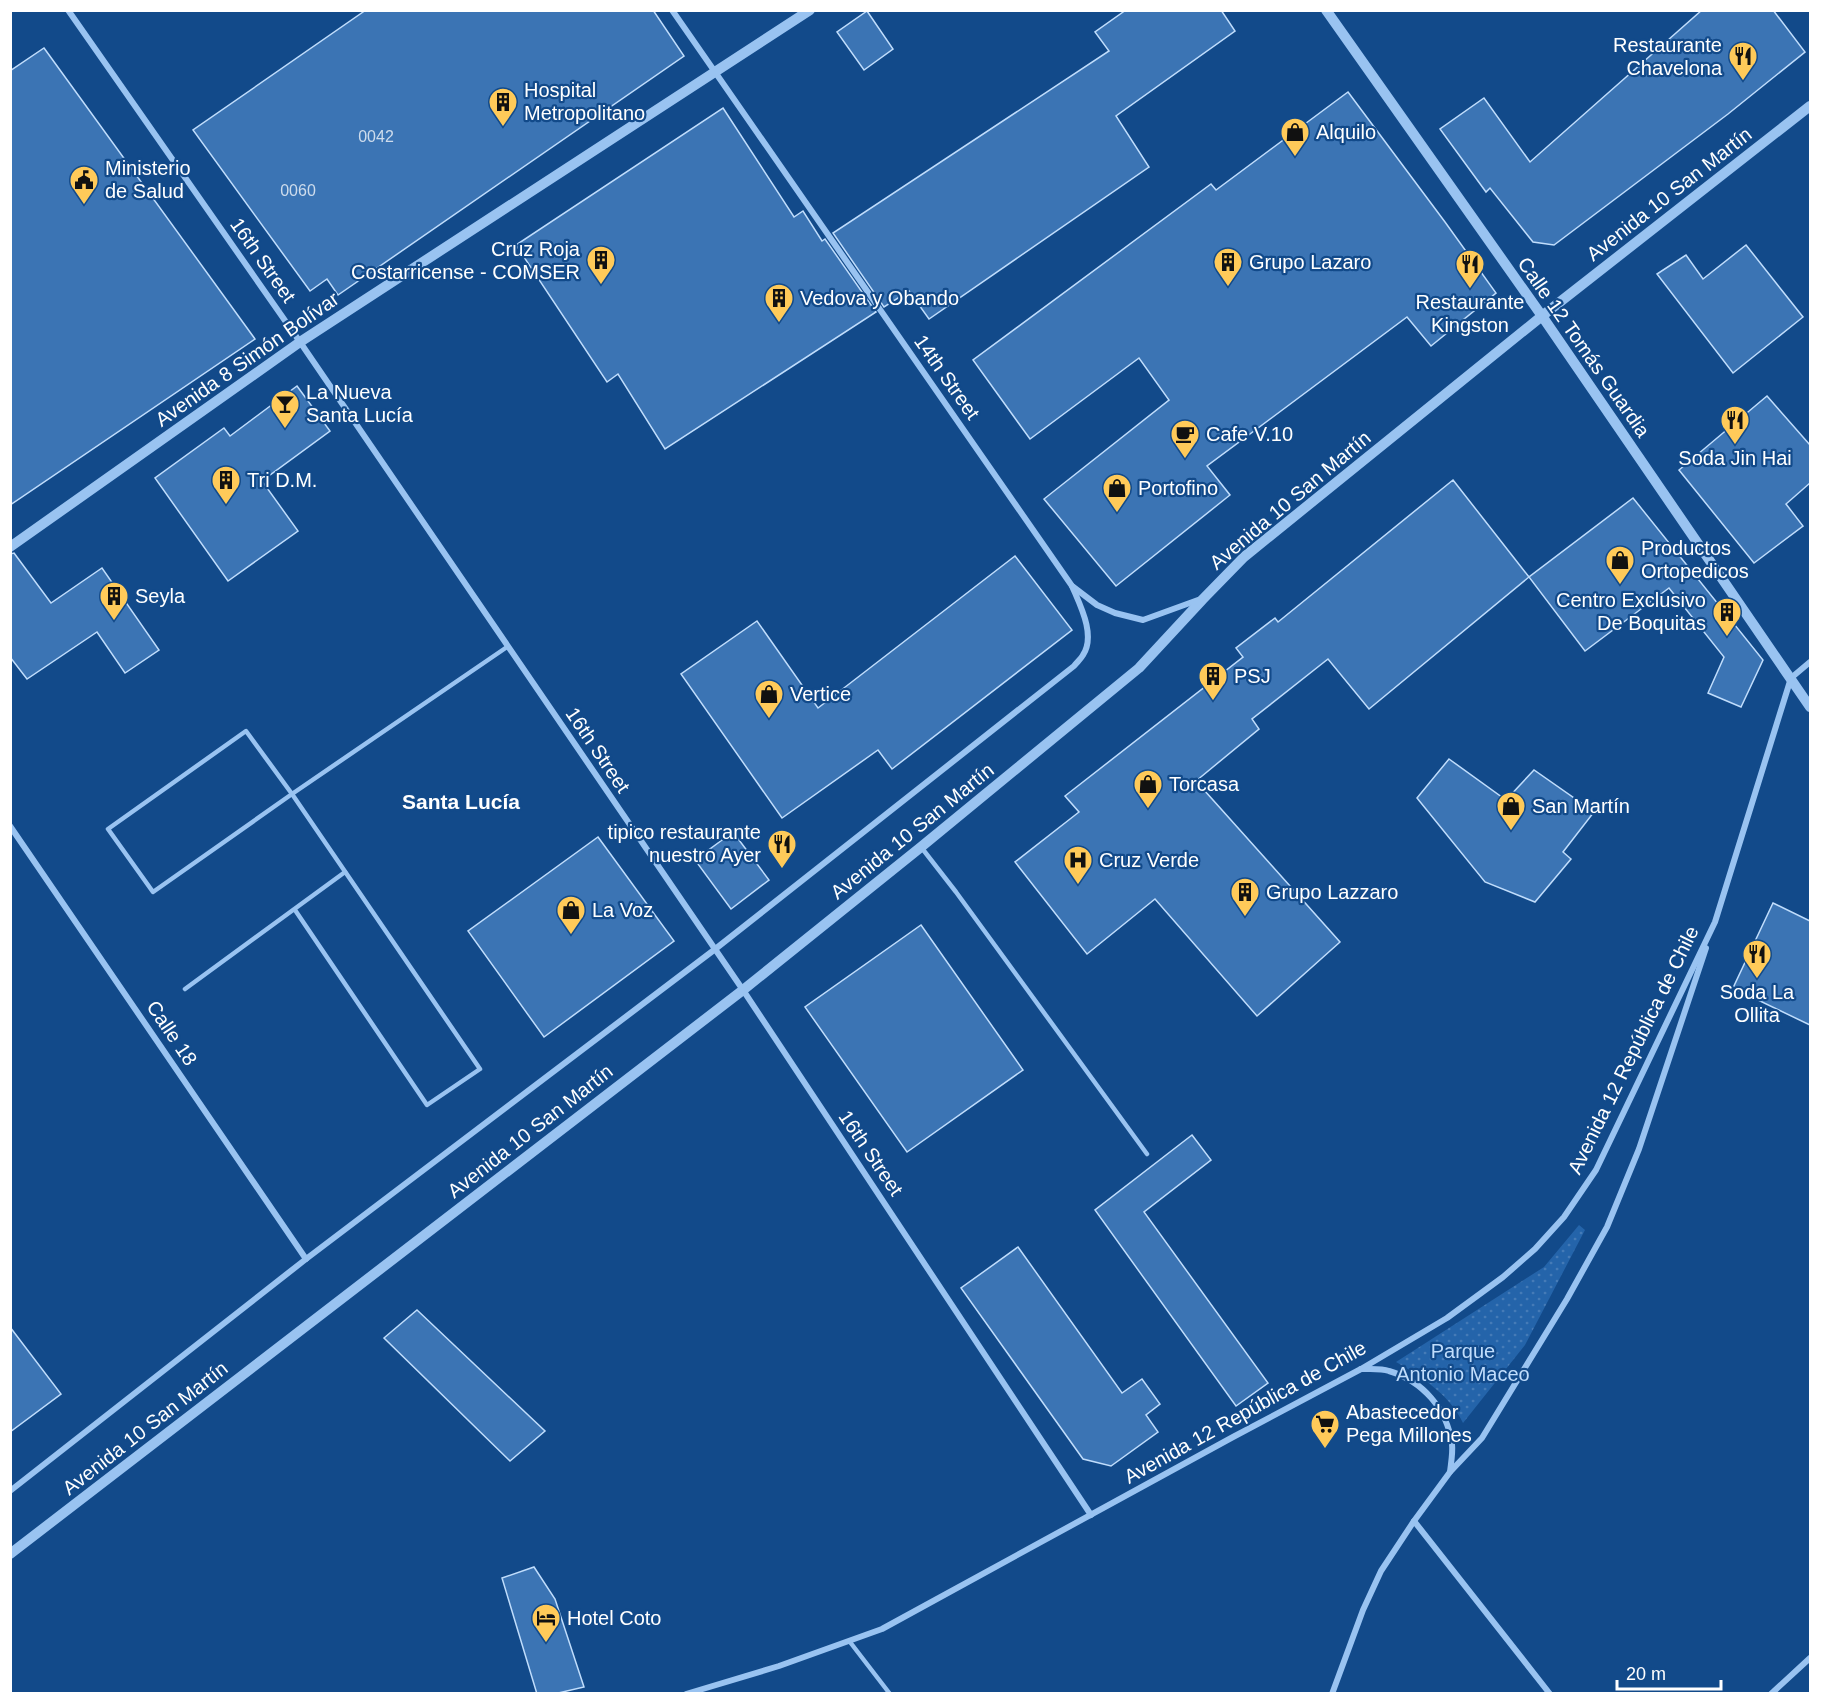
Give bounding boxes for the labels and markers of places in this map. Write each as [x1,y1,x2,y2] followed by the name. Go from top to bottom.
[1613,34,1723,79] place label: Restaurante Chavelona
[1727,40,1759,82] restaurant icon: Restaurante Chavelona
[524,79,645,124] place label: Hospital Metropolitano
[487,86,519,128] building icon: Hospital Metropolitano
[1279,116,1311,158] shop icon: Alquilo
[1316,121,1376,143] place label: Alquilo
[105,157,191,202] place label: Ministerio de Salud
[68,164,100,206] public building icon: Ministerio de Salud
[351,238,581,283] place label: Cruz Roja Costarricense - COMSER
[585,244,617,286] building icon: Cruz Roja Costarricense - COMSER
[1212,246,1244,288] building icon: Grupo Lazaro
[1454,248,1486,290] restaurant icon: Restaurante Kingston
[1249,251,1371,273] place label: Grupo Lazaro
[763,282,795,324] building icon: Vedova y Obando
[800,287,959,309] place label: Vedova y Obando
[1416,291,1524,336] place label: Restaurante Kingston
[306,381,414,426] place label: La Nueva Santa Lucía
[269,388,301,430] bar icon: La Nueva Santa Lucía
[1719,404,1751,446] restaurant icon: Soda Jin Hai
[1169,418,1201,460] cafe icon: Cafe V.10
[1206,423,1293,445] place label: Cafe V.10
[1678,447,1792,469] place label: Soda Jin Hai
[210,464,242,506] building icon: Tri D.M.
[247,469,317,491] place label: Tri D.M.
[1101,472,1133,514] shop icon: Portofino
[1138,477,1218,499] place label: Portofino
[1641,537,1749,582] place label: Productos Ortopedicos
[1604,544,1636,586] shop icon: Productos Ortopedicos
[98,580,130,622] building icon: Seyla
[135,585,186,607] place label: Seyla
[1556,589,1706,634] place label: Centro Exclusivo De Boquitas
[1711,596,1743,638] building icon: Centro Exclusivo De Boquitas
[1197,660,1229,702] building icon: PSJ
[1234,665,1271,687] place label: PSJ
[753,678,785,720] shop icon: Vertice
[790,683,851,705] place label: Vertice
[1132,768,1164,810] shop icon: Torcasa
[1169,773,1240,795] place label: Torcasa
[1495,790,1527,832] shop icon: San Martín
[1532,795,1630,817] place label: San Martín
[608,821,761,866] place label: tipico restaurante nuestro Ayer
[766,828,798,870] restaurant icon: tipico restaurante nuestro Ayer
[1062,844,1094,886] hospital icon: Cruz Verde
[1099,849,1199,871] place label: Cruz Verde
[1229,876,1261,918] building icon: Grupo Lazzaro
[1266,881,1398,903] place label: Grupo Lazzaro
[555,894,587,936] shop icon: La Voz
[592,899,653,921] place label: La Voz
[1741,938,1773,980] restaurant icon: Soda La Ollita
[1720,981,1795,1026] place label: Soda La Ollita
[1346,1401,1472,1446] place label: Abastecedor Pega Millones
[1309,1408,1341,1450] supermarket icon: Abastecedor Pega Millones
[530,1602,562,1644] hotel icon: Hotel Coto
[567,1607,662,1629] place label: Hotel Coto

